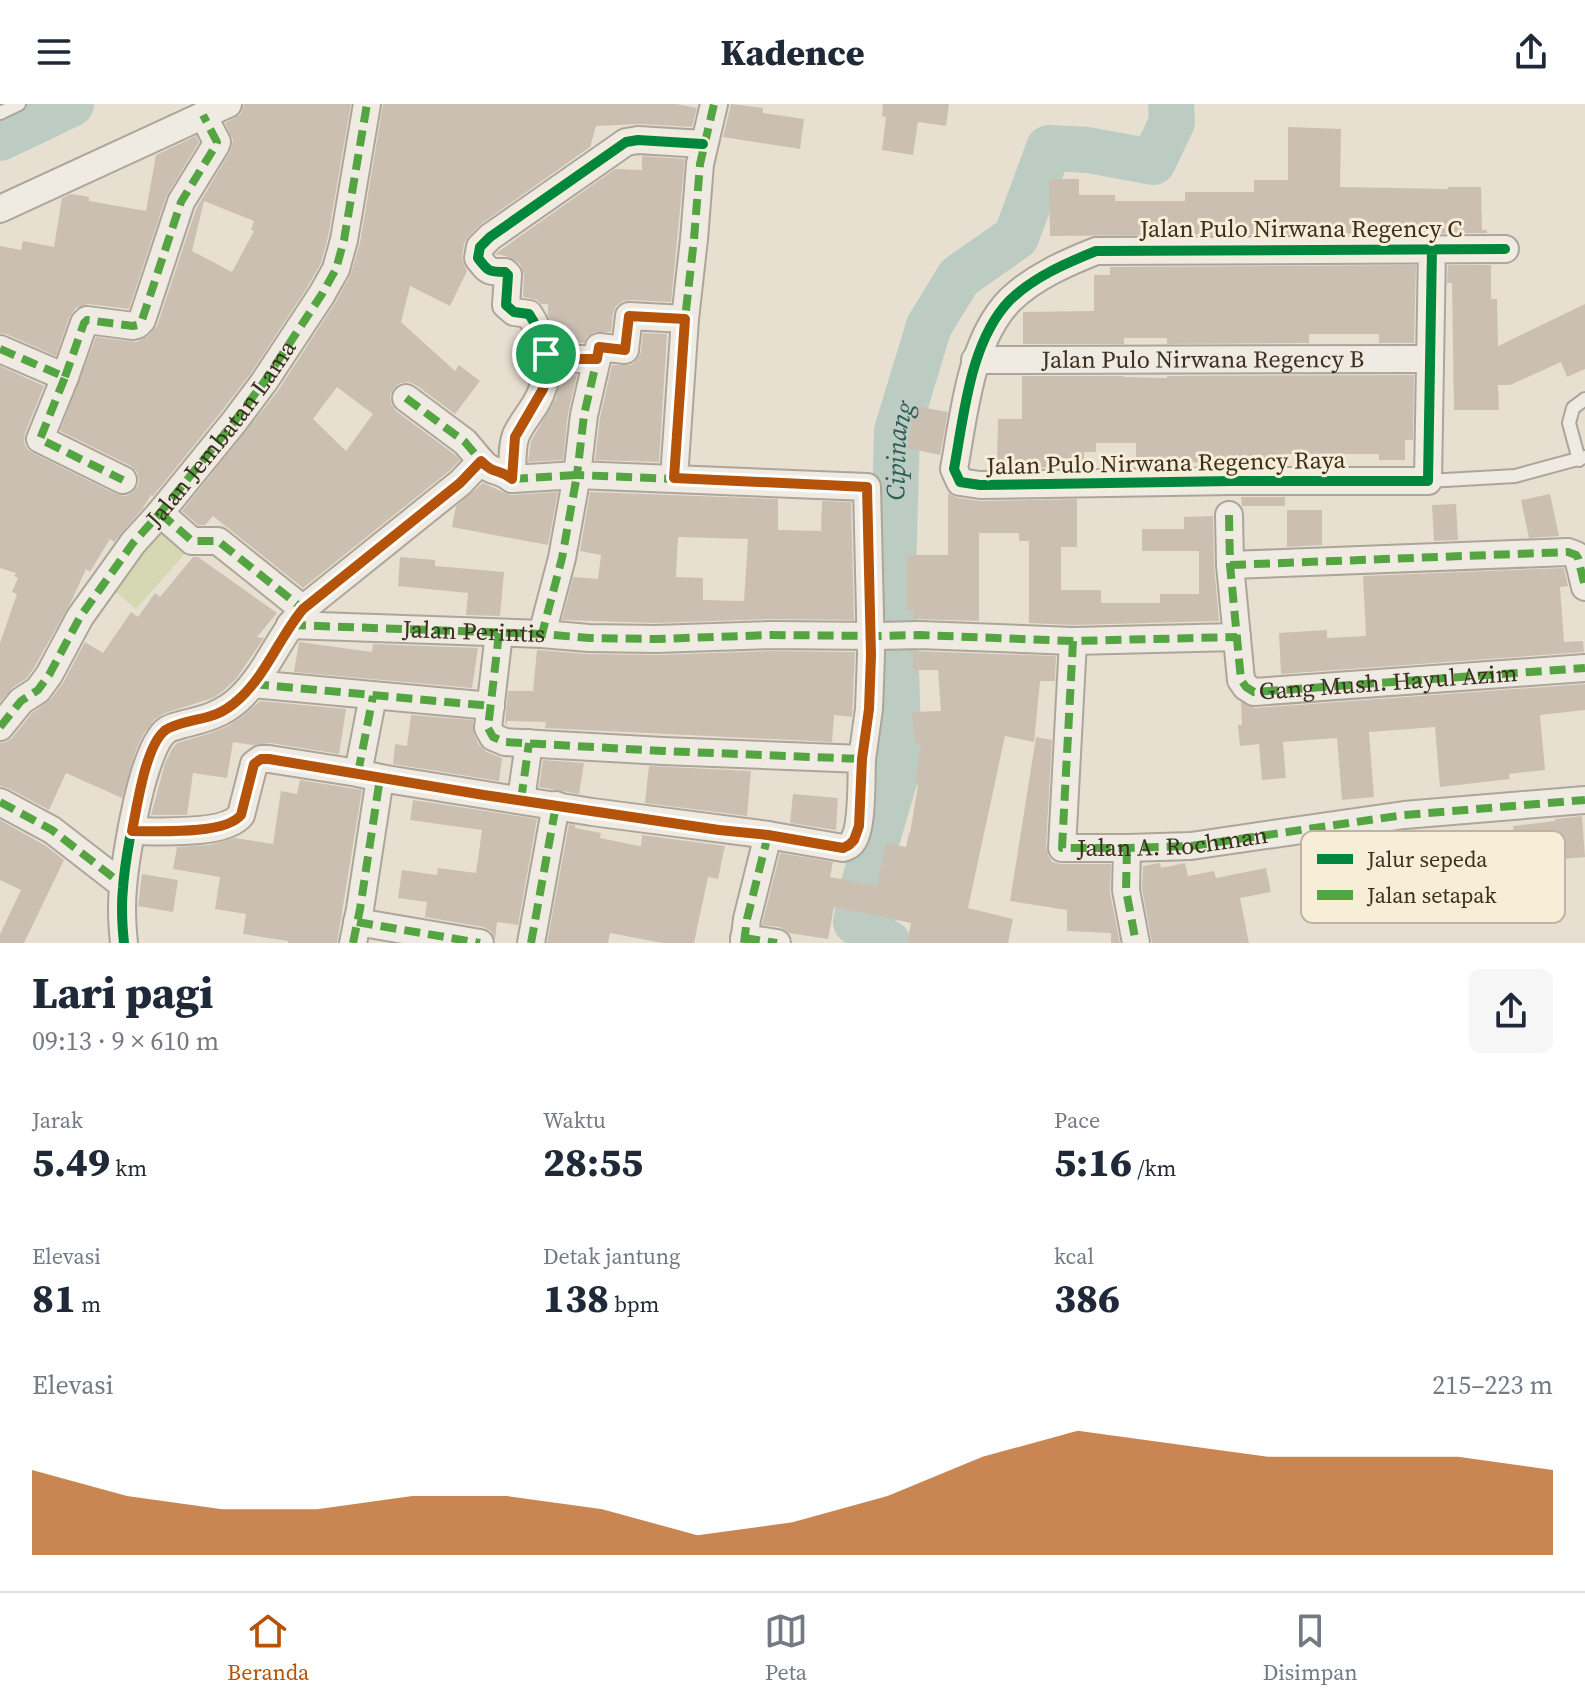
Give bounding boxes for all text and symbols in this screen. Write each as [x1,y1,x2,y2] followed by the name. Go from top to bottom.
[720,28,865,77] text: Kadence
[32,30,76,74] icon: menu
[1509,30,1553,74] icon: share
[1139,212,1462,245] street label: Jalan Pulo Nirwana Regency C
[512,320,580,388] pin
[138,332,304,535] street label: Jalan Jembatan Lama
[524,332,568,376] icon: arrive
[1041,342,1364,376] street label: Jalan Pulo Nirwana Regency B
[877,395,924,501] water label: Cipinang
[985,443,1347,482] street label: Jalan Pulo Nirwana Regency Raya
[401,612,546,650] street label: Jalan Perintis
[1258,656,1518,708] street label: Gang Mush. Hayul Azim
[1076,818,1270,864] street label: Jalan A. Rochman
[1301,831,1565,923] legend
[1366,844,1488,874] text: Jalur sepeda
[1366,880,1497,910] text: Jalan setapak
[32,962,213,1023] text: Lari pagi
[1469,969,1553,1053] button: share
[32,1023,219,1059] text: 09:13 · 9 × 610 m
[32,1105,83,1135] text: Jarak
[543,1105,606,1135] text: Waktu
[1054,1105,1100,1135] text: Pace
[32,1135,110,1189] text: 5.49
[543,1135,643,1189] text: 28:55
[1054,1135,1132,1189] text: 5:16
[110,1153,147,1183] text: km
[1132,1153,1176,1183] text: /km
[32,1241,101,1271] text: Elevasi
[543,1241,680,1271] text: Detak jantung
[1054,1241,1094,1271] text: kcal
[32,1271,76,1325] text: 81
[543,1271,609,1325] text: 138
[1054,1271,1120,1325] text: 386
[76,1289,101,1319] text: m
[609,1289,659,1319] text: bpm
[32,1367,113,1403] text: Elevasi
[1432,1367,1553,1403] text: 215–223 m
[227,1609,309,1687] tab: Beranda
[764,1609,808,1687] tab: Peta
[1263,1609,1358,1687] tab: Disimpan

